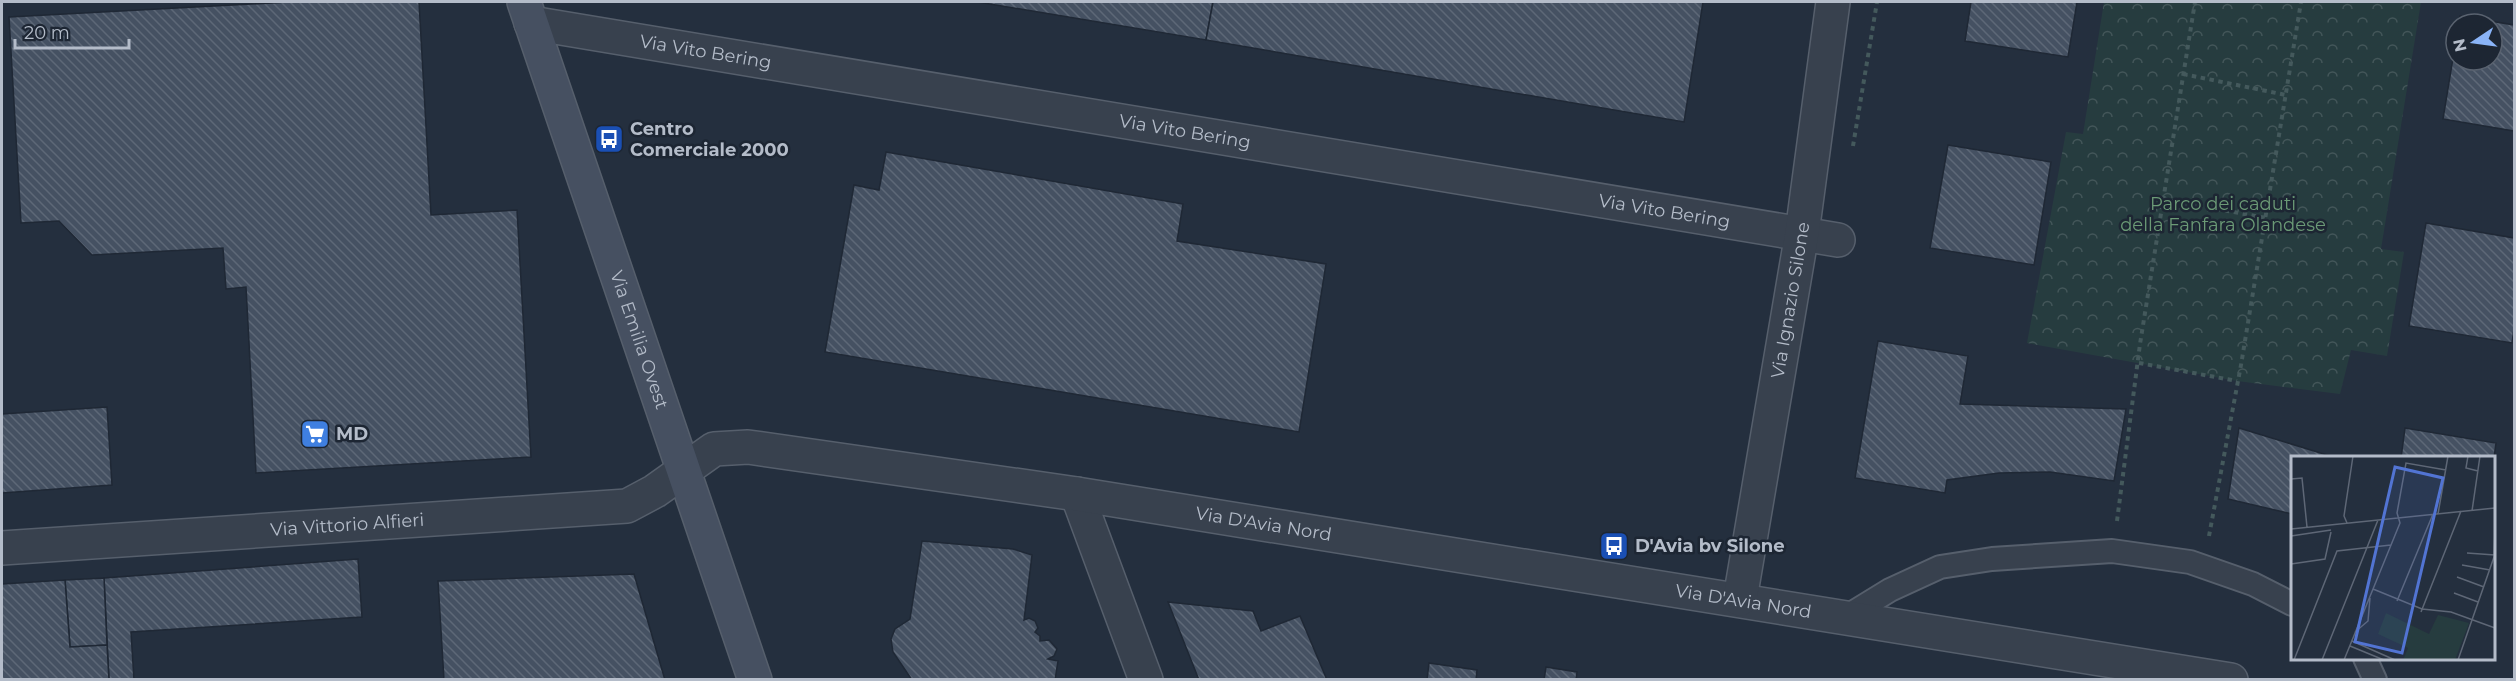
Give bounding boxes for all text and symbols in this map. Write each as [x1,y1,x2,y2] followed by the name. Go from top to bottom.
[15,12,129,50] scale bar
[2444,12,2504,72] north arrow
[24,22,70,44] text: 20 m
[638,30,773,74] street label: Via Vito Bering
[2449,37,2471,54] text: N
[1118,110,1253,153] street label: Via Vito Bering
[630,118,789,161] place label: Centro Comerciale 2000
[593,123,625,155] bus stop icon: Centro Comerciale 2000
[1597,189,1732,233] street label: Via Vito Bering
[2120,193,2326,236] park label: Parco dei caduti della Fanfara Olandese
[1767,221,1814,380] street label: Via Ignazio Silone
[605,268,673,412] street label: Via Emilia Ovest
[299,418,331,450] supermarket icon: MD
[336,423,368,445] place label: MD
[2291,456,2495,660] inset map
[1194,502,1333,546] street label: Via D'Avia Nord
[270,509,425,541] street label: Via Vittorio Alfieri
[1598,530,1630,562] bus stop icon: D'Avia bv Silone
[1635,535,1785,557] place label: D'Avia bv Silone
[1674,580,1813,623] street label: Via D'Avia Nord

